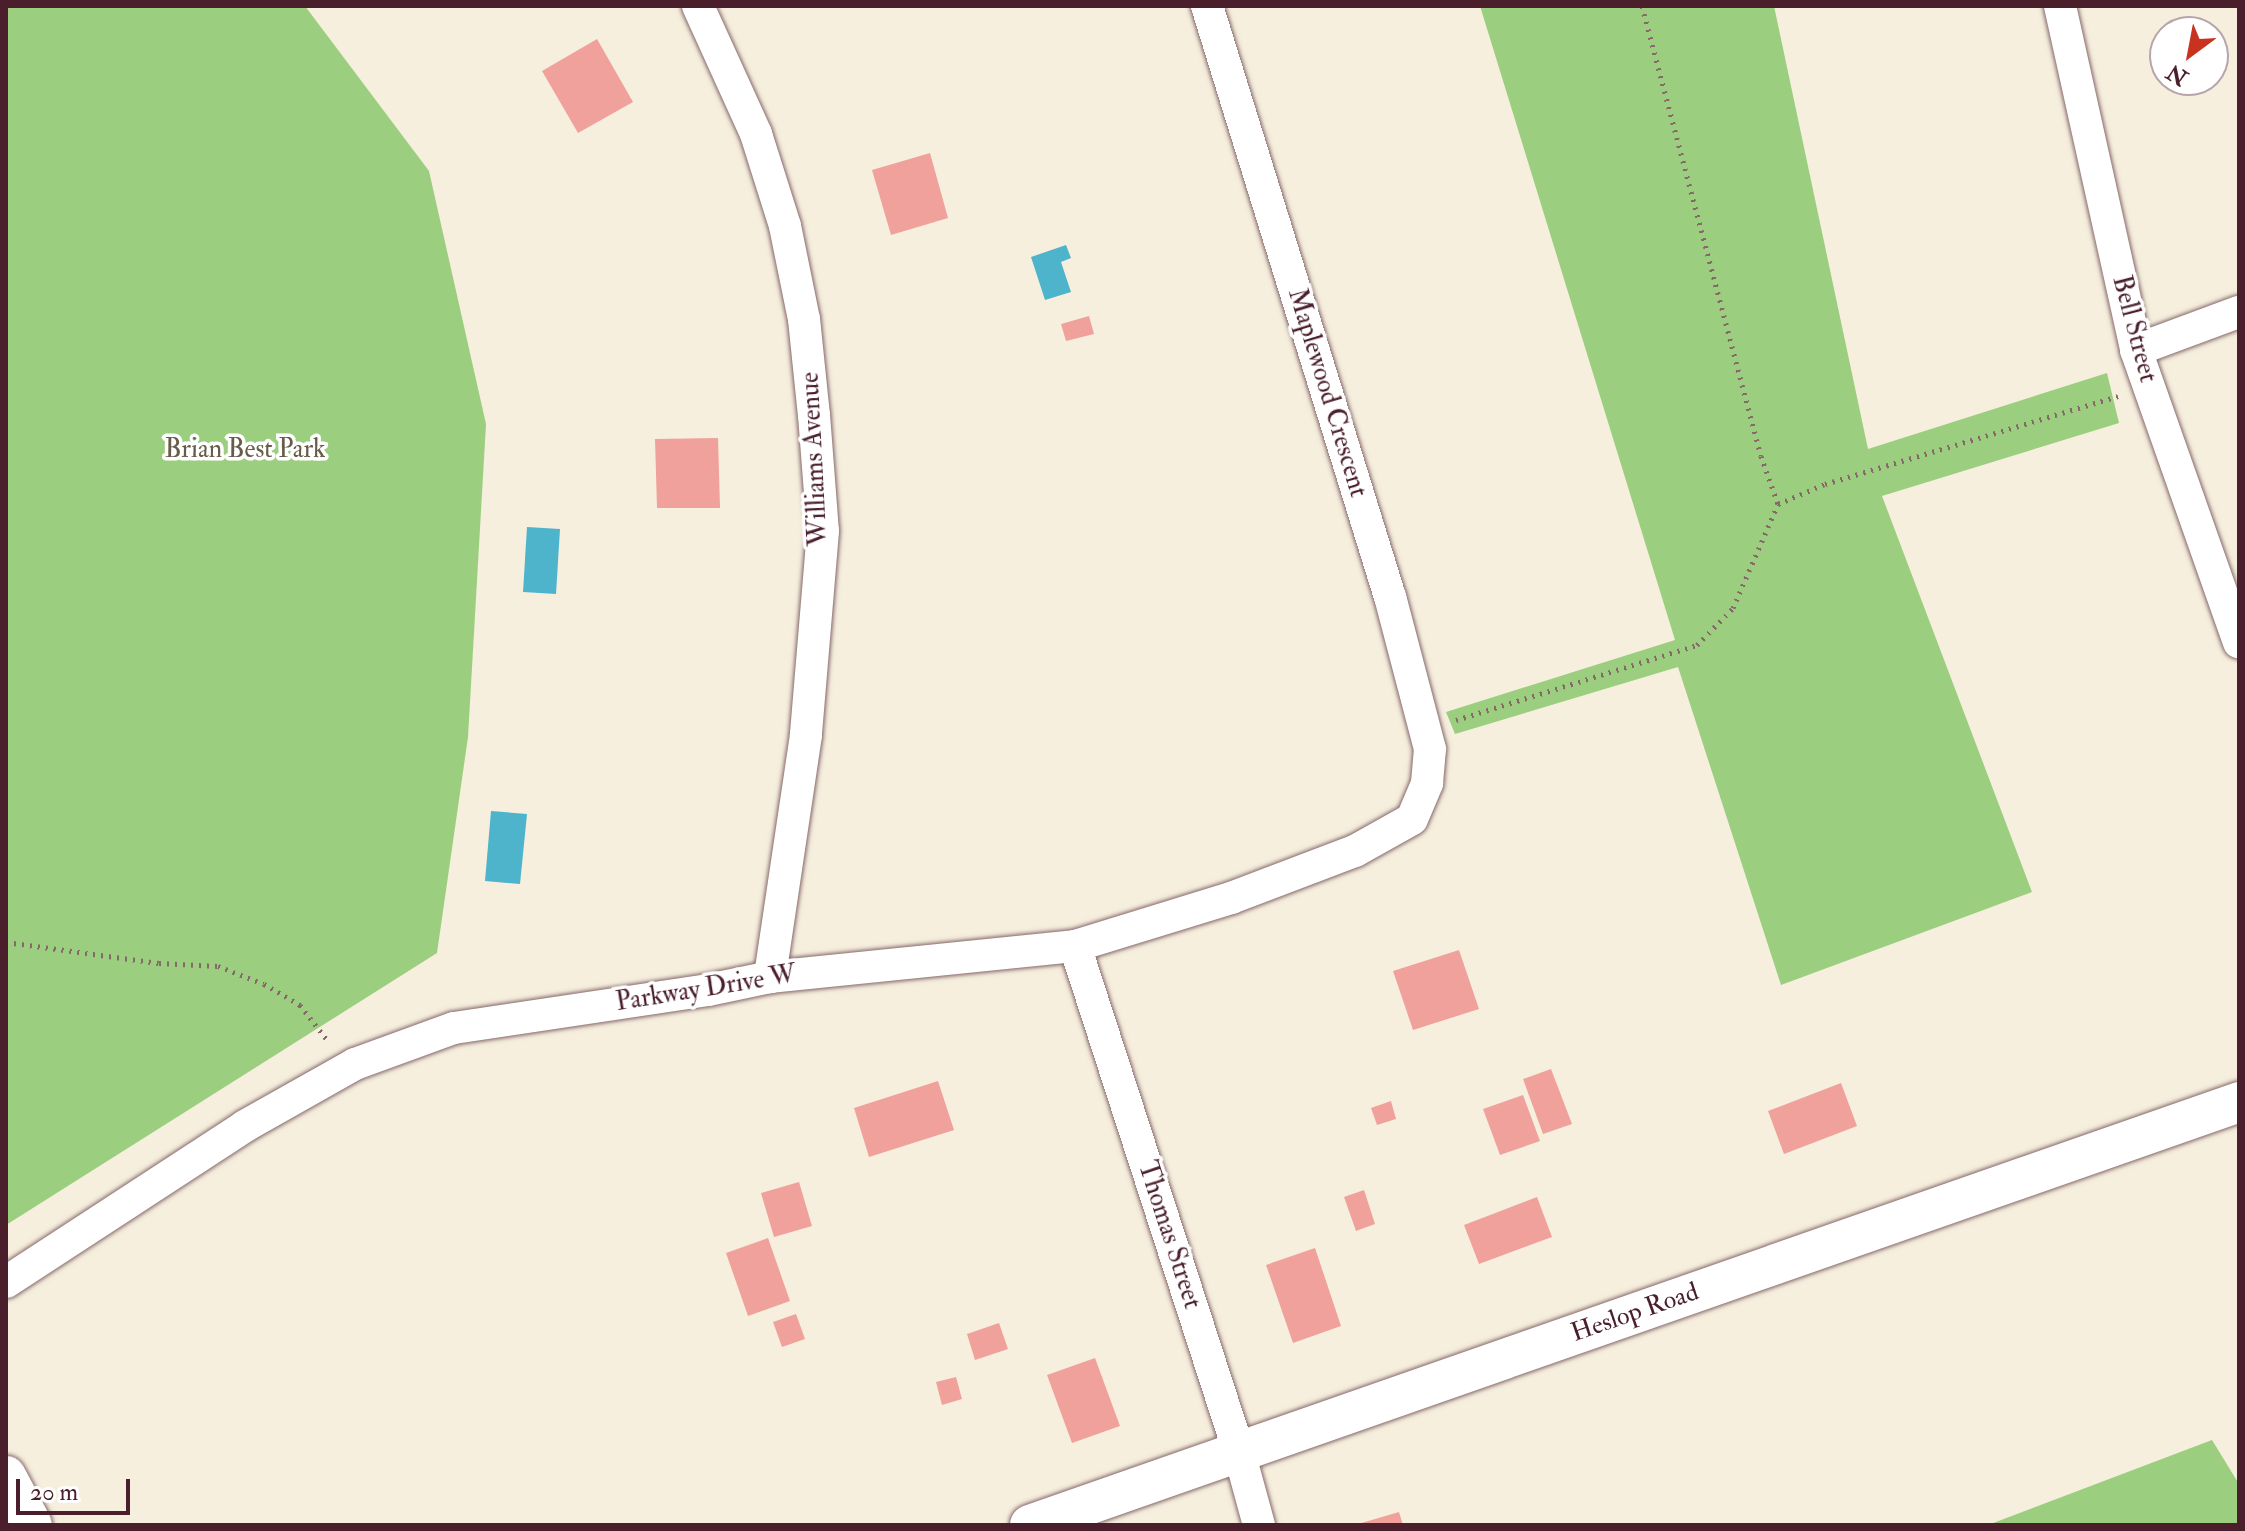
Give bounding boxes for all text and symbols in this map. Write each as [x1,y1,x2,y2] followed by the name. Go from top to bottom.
[2149,16,2229,96] north arrow
[2162,58,2193,92] text: N
[2105,272,2163,386] street label: Bell Street
[1280,285,1374,501] street label: Maplewood Crescent
[795,371,835,547] street label: Williams Avenue
[164,434,326,466] park label: Brian Best Park
[614,959,798,1019] street label: Parkway Drive W
[1130,1157,1208,1313] street label: Thomas Street
[1567,1277,1703,1349] street label: Heslop Road
[20,1463,134,1513] scale bar
[30,1477,78,1508] text: 20 m

